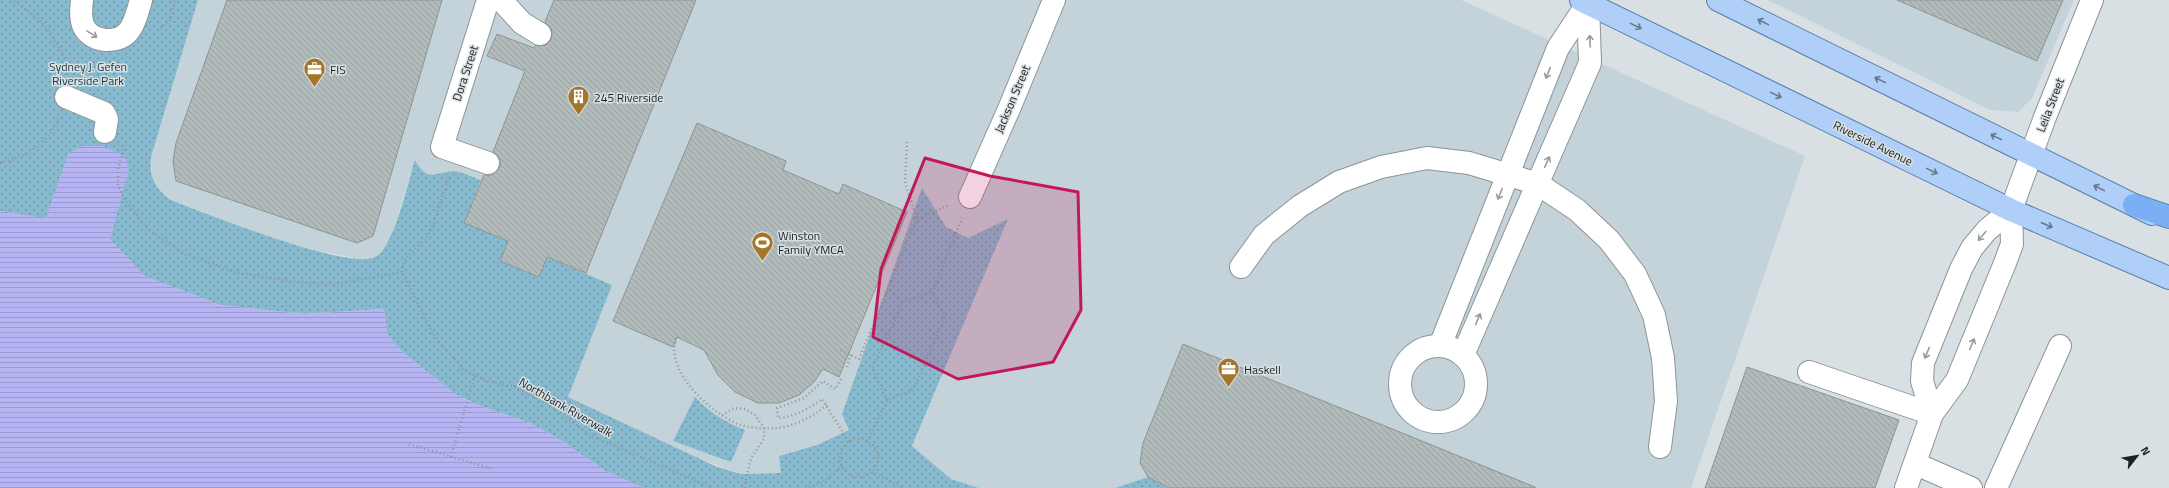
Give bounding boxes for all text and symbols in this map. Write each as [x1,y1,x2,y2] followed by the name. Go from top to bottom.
[1757,18,1769,25] one-way arrow
[1630,23,1642,30] one-way arrow
[87,30,98,39] one-way arrow
[1586,35,1594,48] one-way arrow
[447,42,483,103] street label: Dora Street
[301,56,327,89] office icon: FIS
[49,57,127,90] park label: Sydney J. Gefen Riverside Park
[330,60,346,79] place label: FIS
[989,61,1035,136] street label: Jackson Street
[1544,67,1552,79] one-way arrow
[2031,74,2069,135] street label: Leila Street
[1874,76,1886,83] one-way arrow
[565,84,591,117] building icon: 245 Riverside
[594,88,663,107] place label: 245 Riverside
[1769,92,1781,99] one-way arrow
[1830,115,1916,171] street label: Riverside Avenue
[1990,133,2002,140] one-way arrow
[1544,156,1551,168] one-way arrow
[1926,168,1938,175] one-way arrow
[2093,184,2105,191] one-way arrow
[1496,188,1504,200] one-way arrow
[2041,222,2053,230] one-way arrow
[778,226,844,259] place label: Winston Family YMCA
[749,229,775,262] sports icon: Winston Family YMCA
[1978,231,1987,241] one-way arrow
[1475,314,1483,326] one-way arrow
[1968,338,1976,350] one-way arrow
[1922,346,1930,358] one-way arrow
[1216,356,1242,389] office icon: Haskell
[1244,360,1281,379] place label: Haskell
[515,372,617,442] street label: Northbank Riverwalk
[2117,436,2157,476] north arrow
[2137,443,2154,458] text: N

